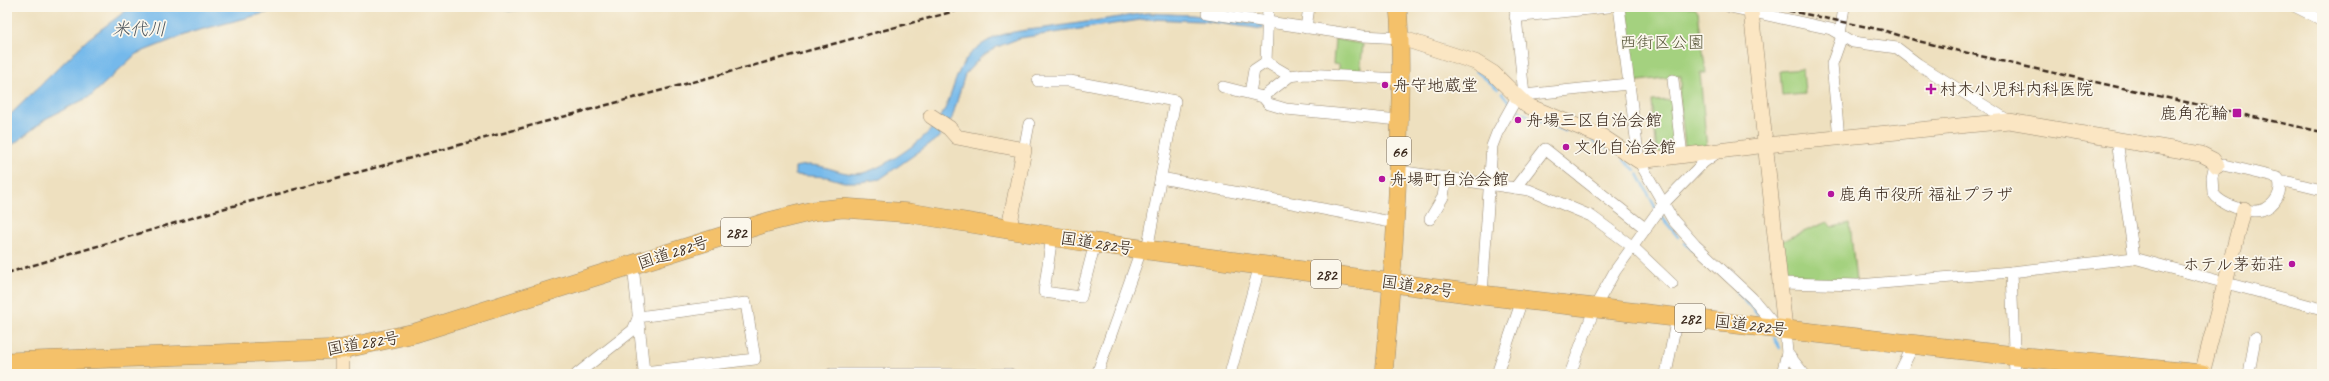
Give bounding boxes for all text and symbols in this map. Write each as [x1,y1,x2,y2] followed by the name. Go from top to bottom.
[112,18,166,40] water label: 米代川
[1620,32,1705,53] park label: 西街区公園
[1393,75,1478,96] place label: 舟守地蔵堂
[1940,79,2093,100] place label: 村木小児科内科医院
[1380,80,1390,90] marker: 舟守地蔵堂
[1925,83,1937,95] marker: 村木小児科内科医院
[2160,103,2228,124] place label: 鹿角花輪
[2231,107,2243,119] marker: 鹿角花輪
[1526,110,1662,131] place label: 舟場三区自治会館
[1513,115,1523,125] marker: 舟場三区自治会館
[1387,137,1411,165] road number: 66
[1574,137,1676,158] place label: 文化自治会館
[1561,142,1571,152] marker: 文化自治会館
[1390,169,1509,190] place label: 舟場町自治会館
[1377,174,1387,184] marker: 舟場町自治会館
[1839,184,2013,205] place label: 鹿角市役所 福祉プラザ
[1826,189,1836,199] marker: 鹿角市役所 福祉プラザ
[721,218,751,246] road number: 282
[1059,227,1135,260] street label: 国道282号
[635,231,712,274] street label: 国道282号
[2183,254,2284,275] place label: ホテル茅茹荘
[2287,259,2297,269] marker: ホテル茅茹荘
[1311,260,1341,288] road number: 282
[1380,271,1456,302] street label: 国道282号
[1675,304,1705,332] road number: 282
[1713,311,1789,340] street label: 国道282号
[325,327,401,360] street label: 国道282号

